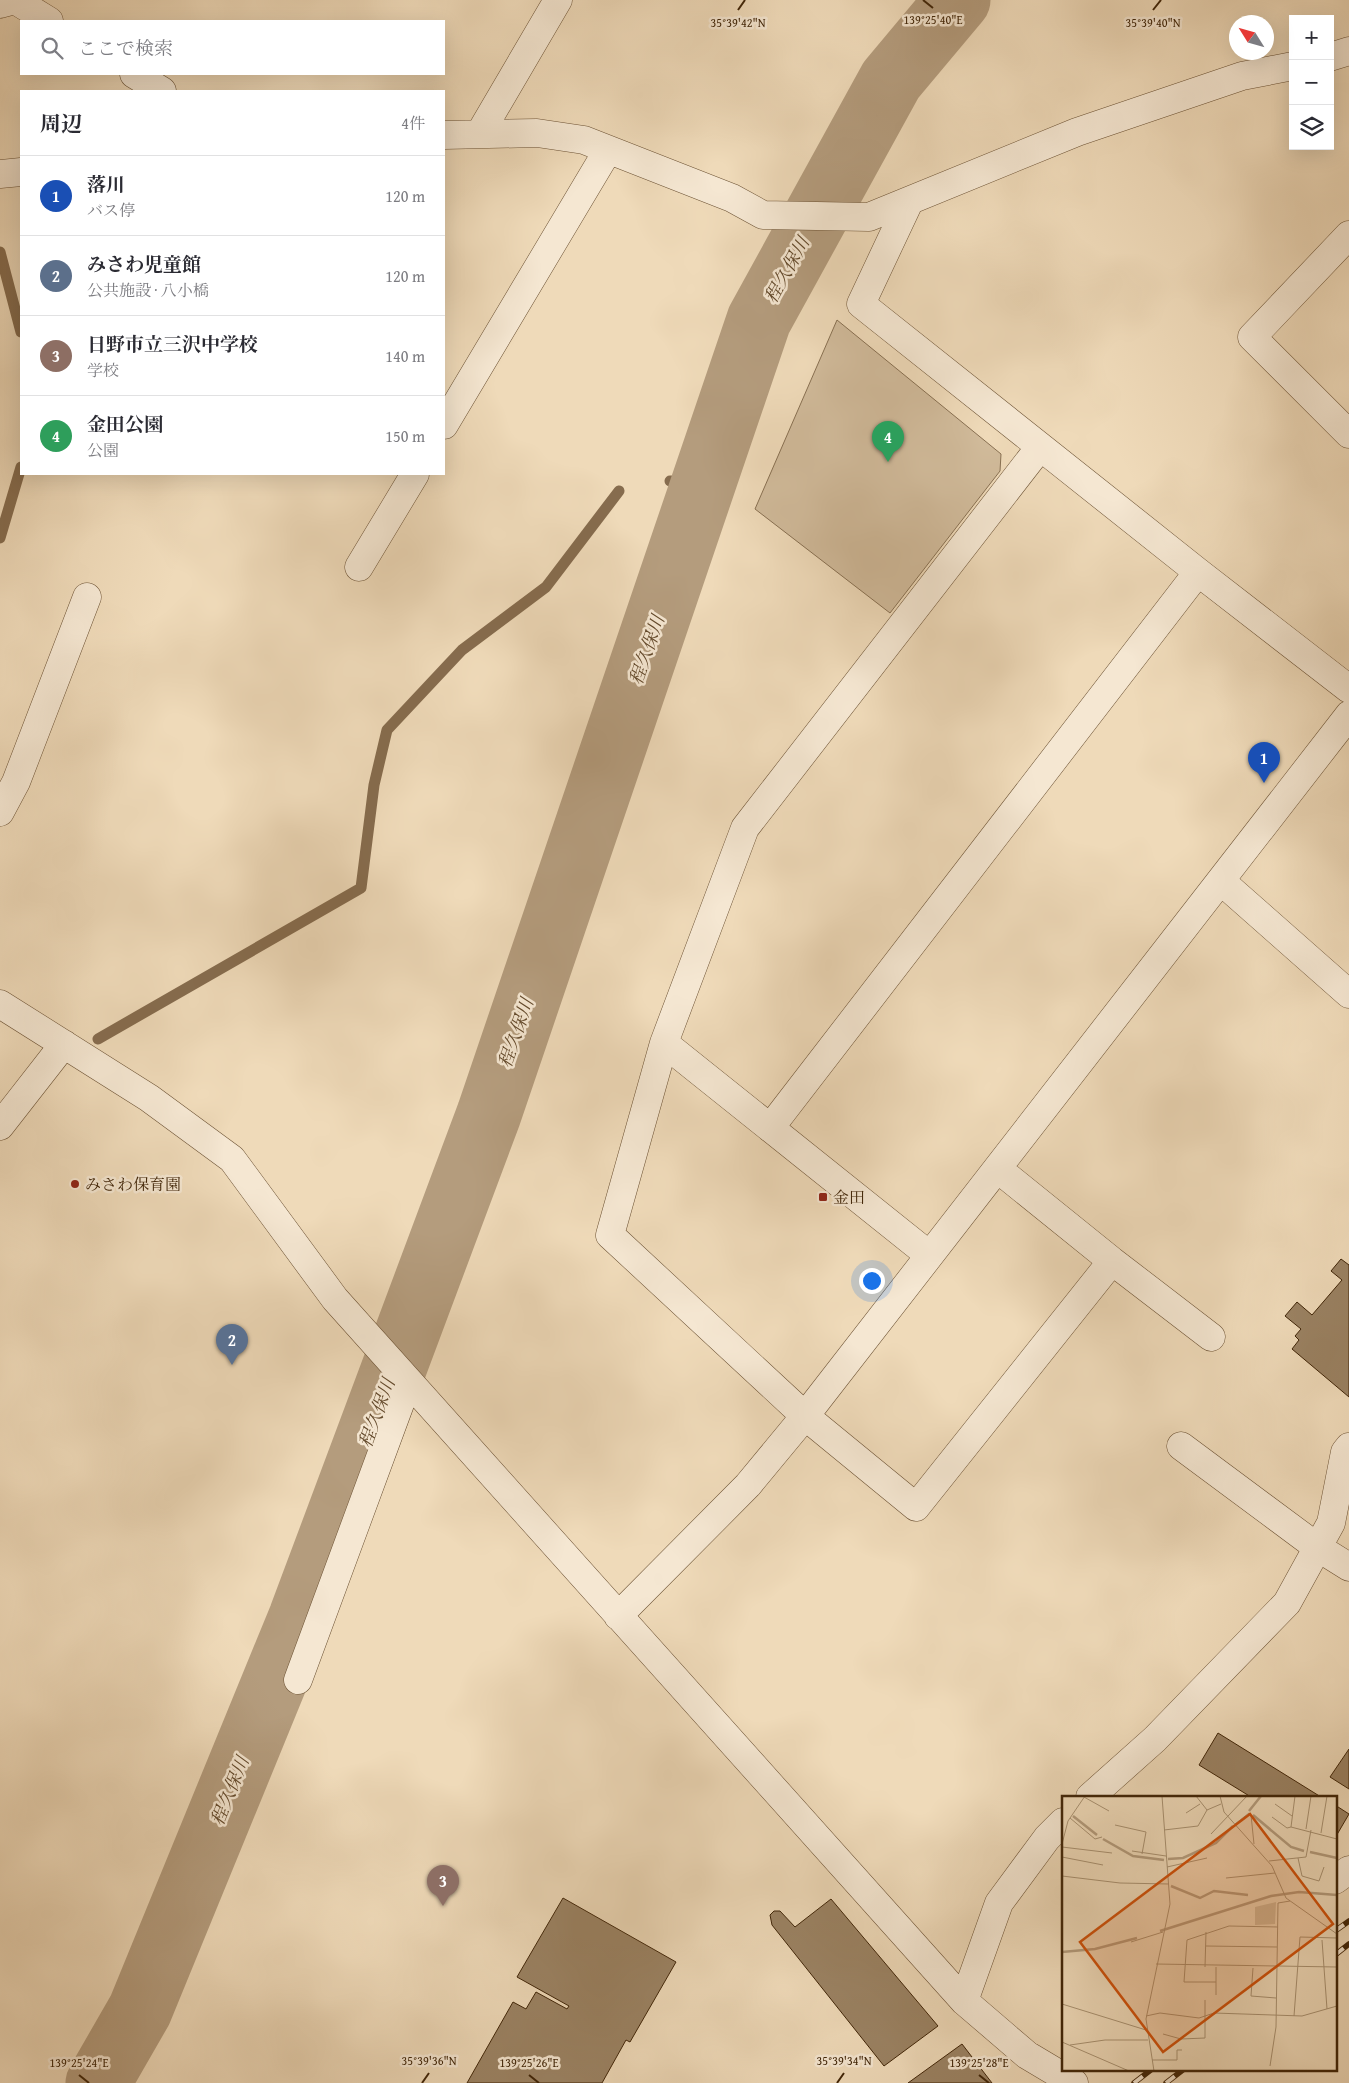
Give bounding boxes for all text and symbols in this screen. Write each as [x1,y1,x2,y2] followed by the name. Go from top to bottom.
[903,11,963,28] text: 139°25'40"E
[710,14,766,31] text: 35°39'42"N
[1125,14,1181,31] text: 35°39'40"N
[1229,15,1274,60] north arrow
[1289,15,1334,150] map controls
[1289,15,1334,60] button: +
[20,20,445,75] search box
[38,34,66,62] icon: search
[78,34,173,62] text: ここで検索
[1289,60,1334,105] button: −
[1289,105,1334,150] button: layers
[40,108,82,139] text: 周辺
[401,111,425,135] text: 4件
[87,170,125,198] text: 落川
[52,184,60,208] text: 1
[385,184,425,208] text: 120 m
[87,198,135,222] text: バス停
[757,230,817,308] water label: 程久保川
[87,250,201,278] text: みさわ児童館
[52,264,60,288] text: 2
[385,264,425,288] text: 120 m
[87,278,209,302] text: 公共施設 · 八小橋
[87,330,258,358] text: 日野市立三沢中学校
[52,344,60,368] text: 3
[385,344,425,368] text: 140 m
[87,358,119,382] text: 学校
[87,410,163,438] text: 金田公園
[872,421,904,462] pin: 4
[52,424,60,448] text: 4
[385,424,425,448] text: 150 m
[87,438,119,462] text: 公園
[622,610,672,688] water label: 程久保川
[1248,742,1280,783] pin: 1
[491,993,541,1071] water label: 程久保川
[85,1172,181,1196] place label: みさわ保育園
[69,1178,81,1190] marker: みさわ保育園
[833,1185,865,1209] place label: 金田
[817,1191,829,1203] marker: 金田
[859,1268,885,1294] your location
[216,1324,248,1365] pin: 2
[352,1373,402,1451] water label: 程久保川
[204,1751,256,1829] water label: 程久保川
[1062,1796,1336,2070] inset map
[427,1865,459,1906] pin: 3
[401,2052,457,2069] text: 35°39'36"N
[816,2052,872,2069] text: 35°39'34"N
[49,2054,109,2071] text: 139°25'24"E
[499,2054,559,2071] text: 139°25'26"E
[949,2054,1009,2071] text: 139°25'28"E

